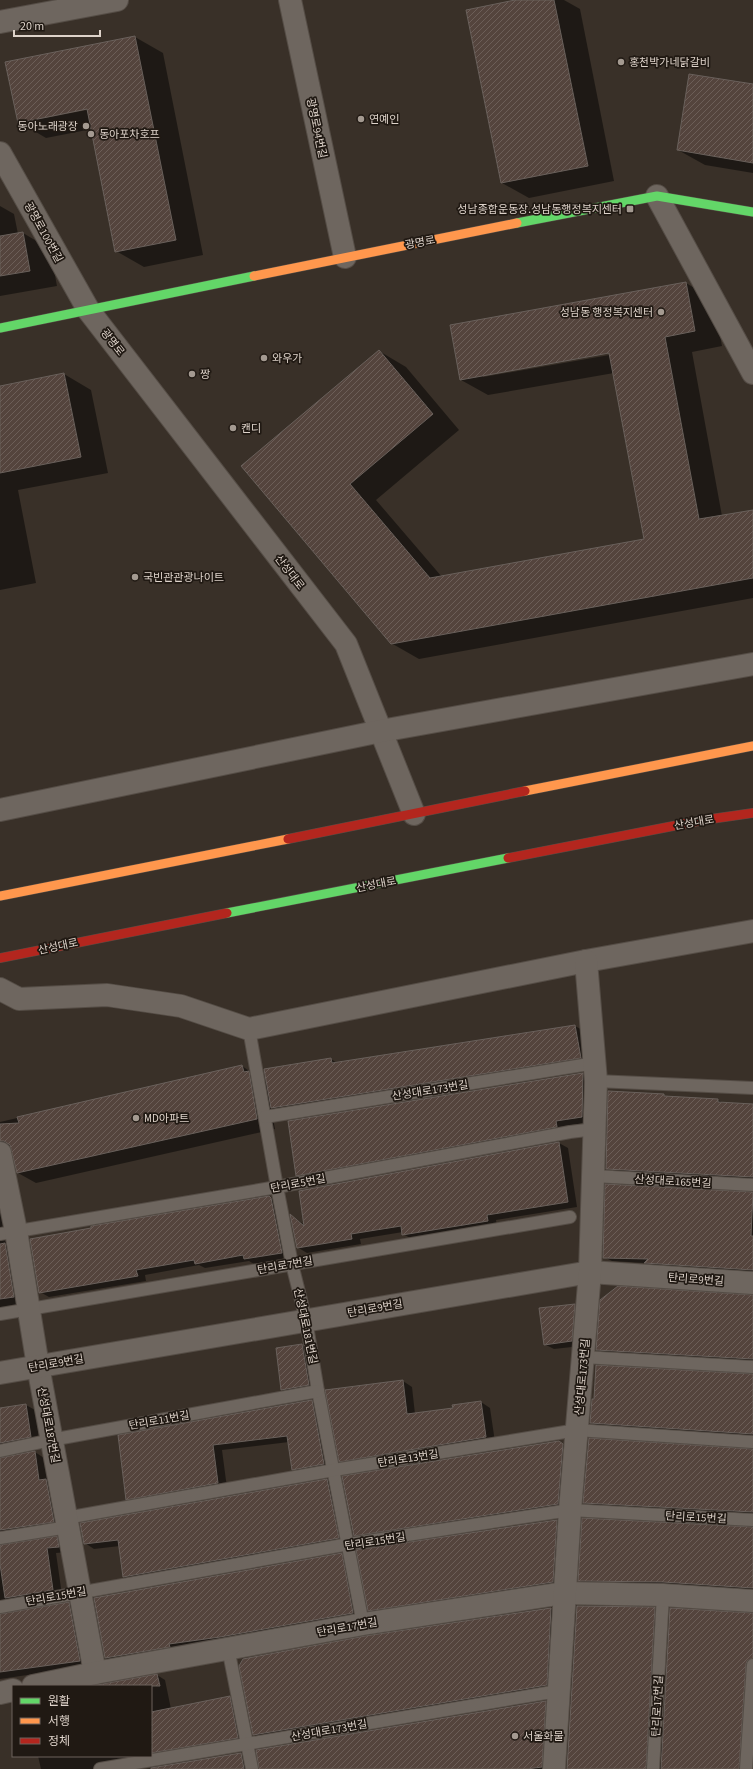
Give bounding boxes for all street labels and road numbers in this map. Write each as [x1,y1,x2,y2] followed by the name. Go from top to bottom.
[303,96,330,160] street label: 광명로94번길
[21,199,66,265] street label: 광명로100번길
[404,232,436,253] street label: 광명로
[97,326,128,359] street label: 광명로
[271,552,308,593] street label: 산성대로
[673,812,715,833] street label: 산성대로
[355,873,397,896] street label: 산성대로
[37,935,79,958] street label: 산성대로
[391,1077,469,1104] street label: 산성대로173번길
[269,1171,327,1196] street label: 탄리로5번길
[634,1172,712,1191] street label: 산성대로165번길
[256,1253,314,1278] street label: 탄리로7번길
[667,1270,724,1289] street label: 탄리로9번길
[290,1287,321,1365] street label: 산성대로181번길
[346,1296,404,1321] street label: 탄리로9번길
[572,1338,593,1416] street label: 산성대로173번길
[27,1351,85,1376] street label: 탄리로9번길
[34,1386,63,1464] street label: 산성대로187번길
[127,1408,191,1433] street label: 탄리로11번길
[377,1446,440,1471] street label: 탄리로13번길
[665,1508,727,1527] street label: 탄리로15번길
[344,1529,407,1554] street label: 탄리로15번길
[24,1584,88,1609] street label: 탄리로15번길
[315,1615,379,1640] street label: 탄리로17번길
[648,1675,667,1737] street label: 탄리로17번길
[290,1716,368,1745] street label: 산성대로173번길

